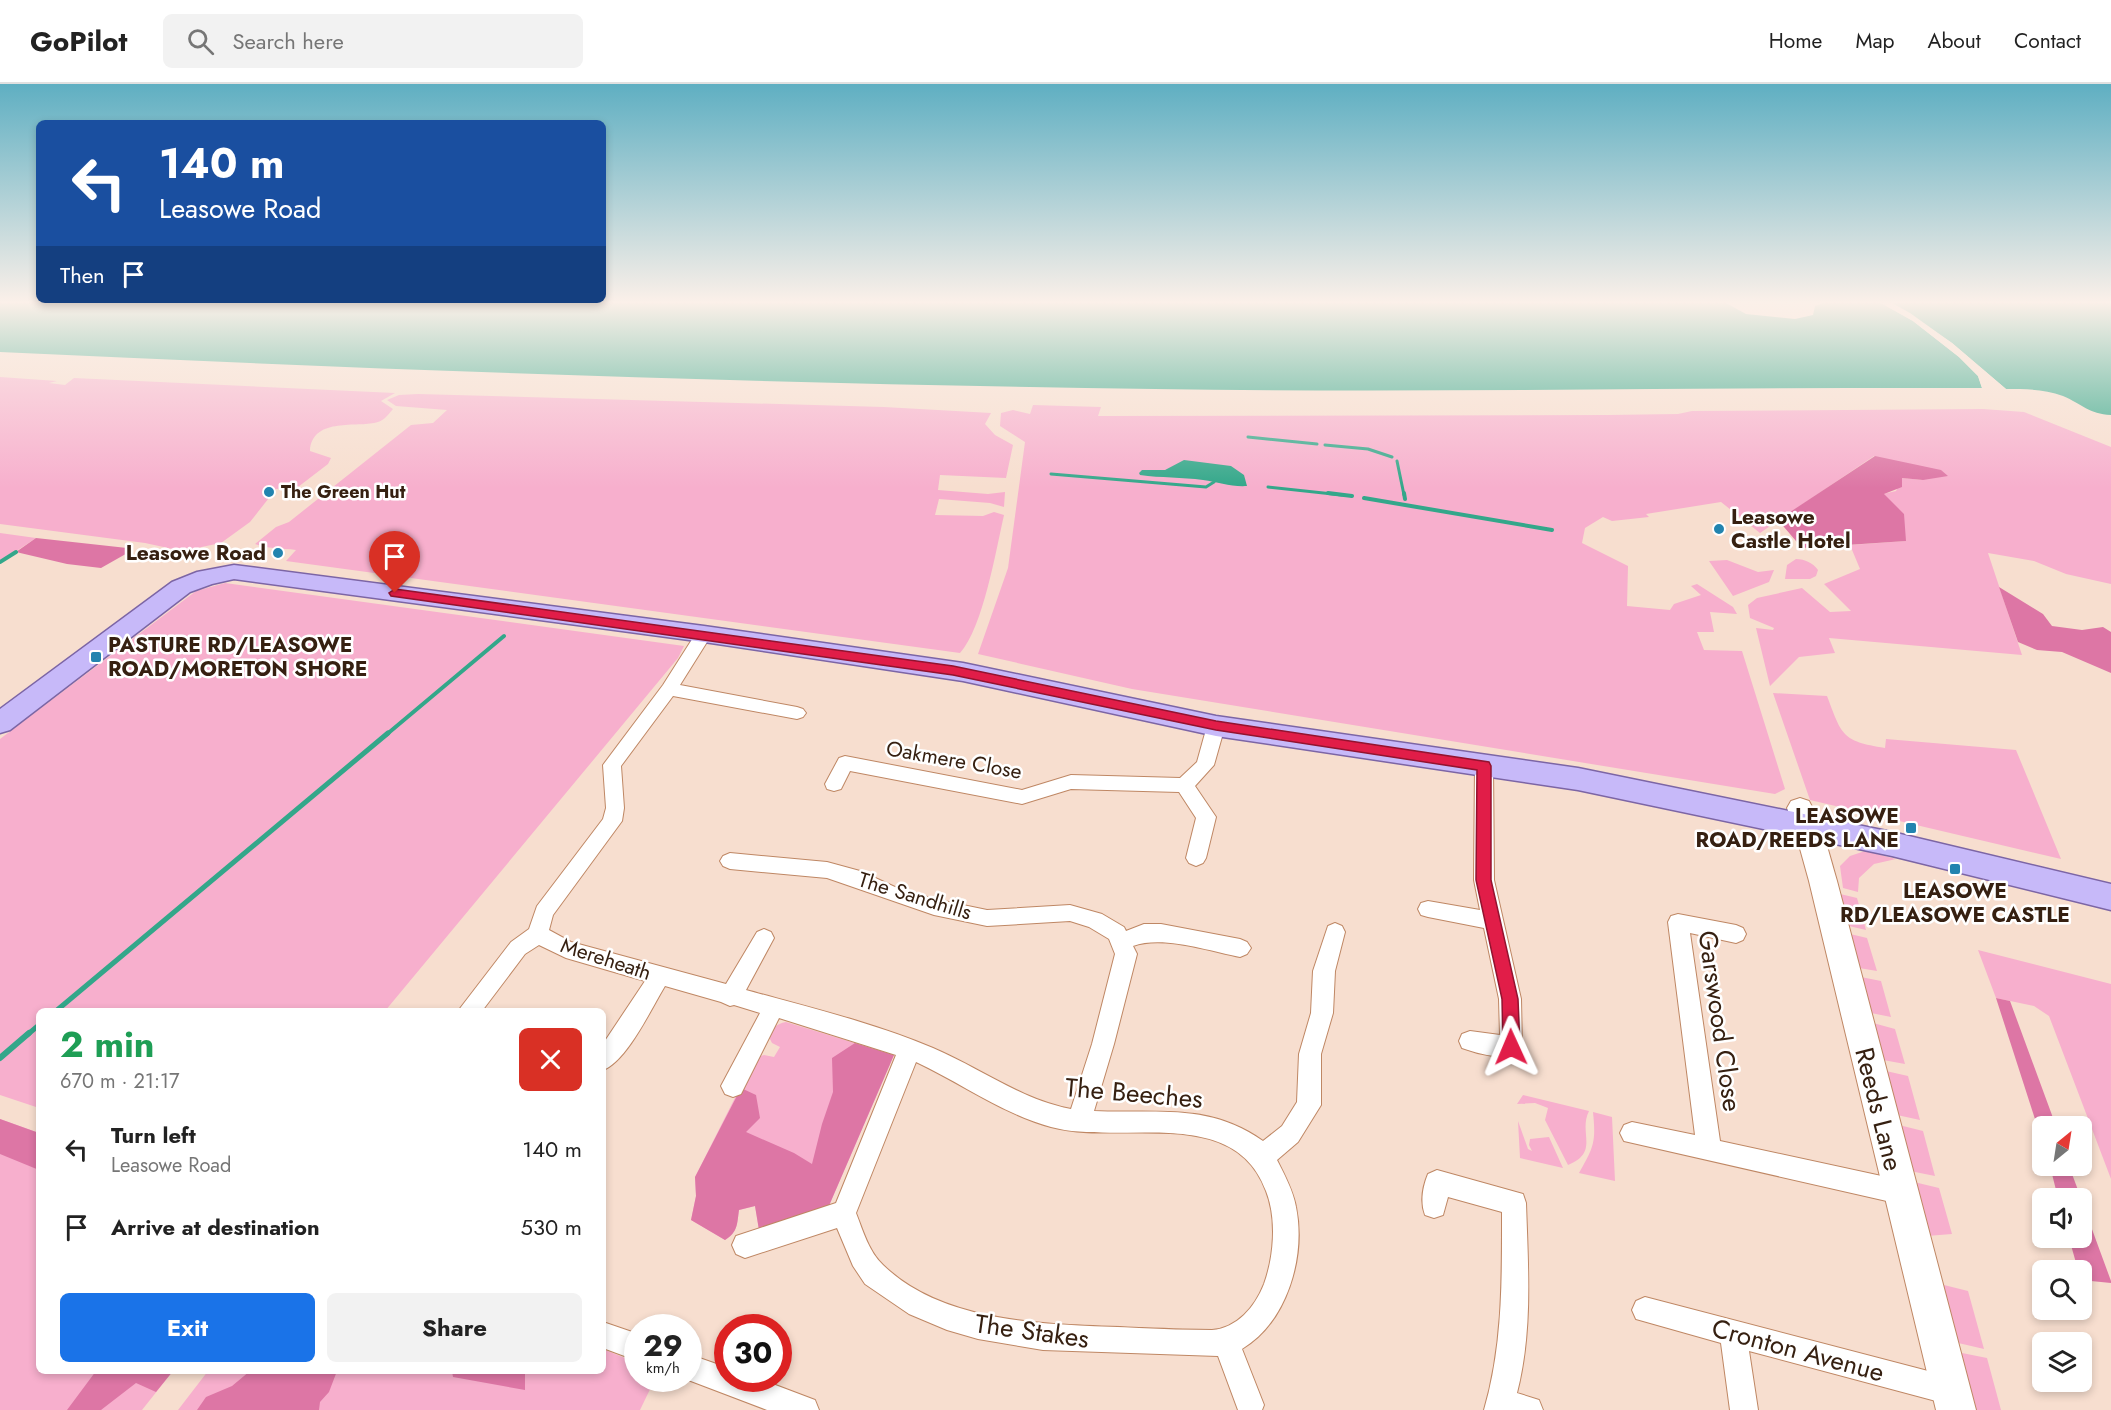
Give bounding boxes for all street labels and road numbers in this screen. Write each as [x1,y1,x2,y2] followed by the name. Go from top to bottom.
[884,733,1024,787] street label: Oakmere Close
[855,865,975,927] street label: The Sandhills
[1689,928,1751,1114] street label: Garswood Close
[557,930,655,988] street label: Mereheath
[1845,1043,1913,1175] street label: Reeds Lane
[1064,1068,1204,1118] street label: The Beeches
[972,1304,1092,1358] street label: The Stakes
[1708,1309,1888,1391] street label: Cronton Avenue

